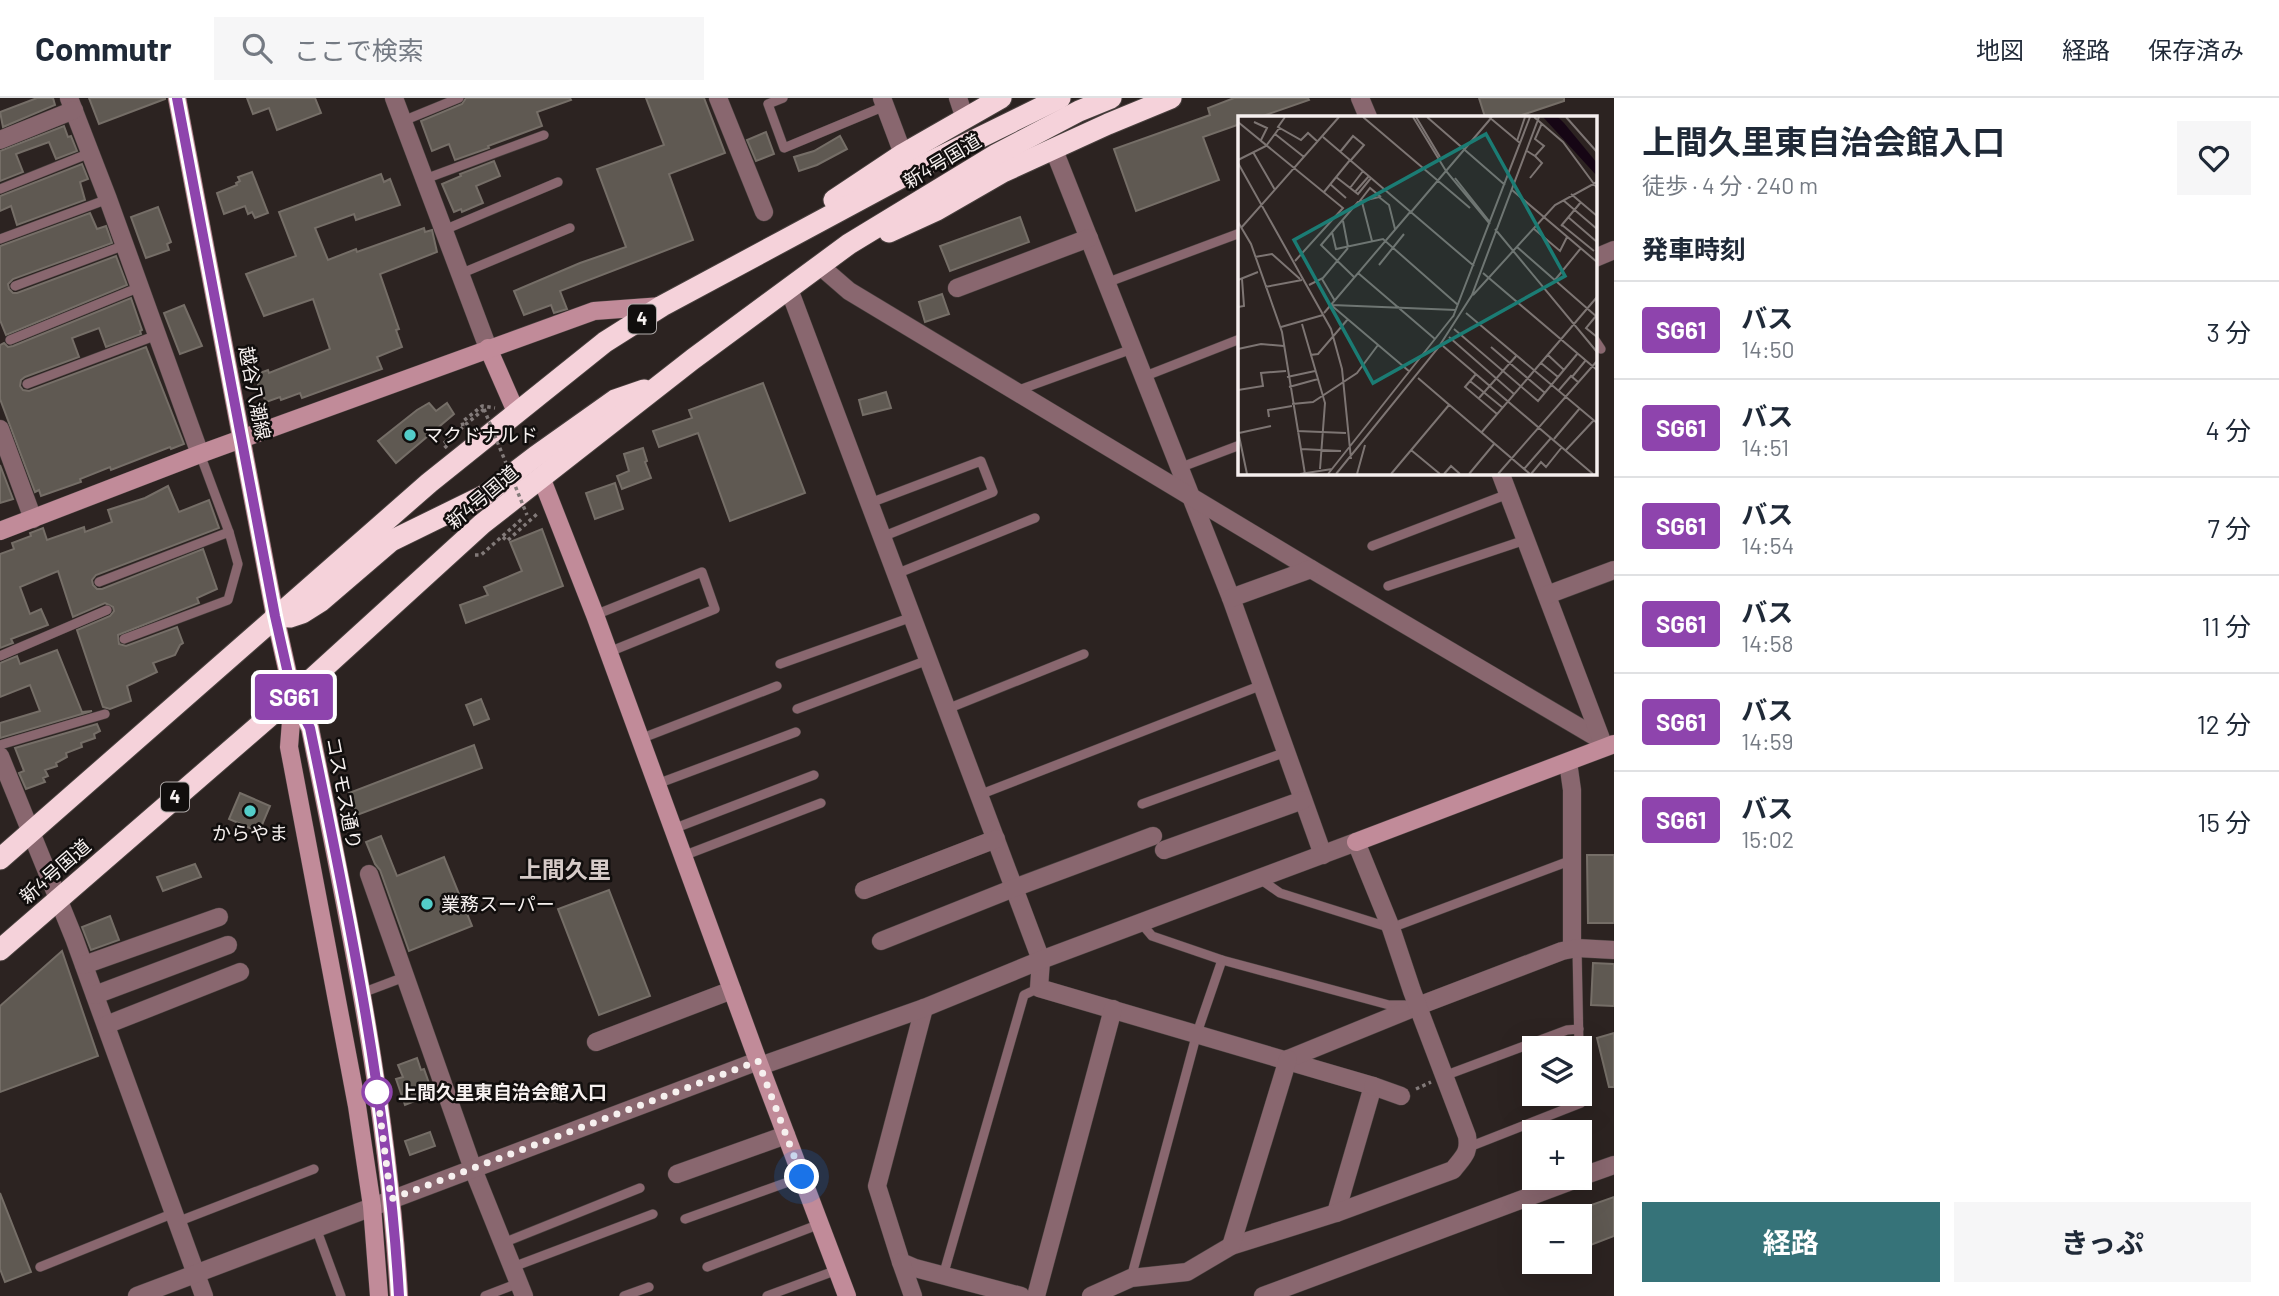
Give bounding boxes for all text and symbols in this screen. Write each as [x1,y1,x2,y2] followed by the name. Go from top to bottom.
[214,17,704,80] search box
[35,28,172,68] text: Commutr
[238,29,276,67] icon: search
[294,34,424,65] text: ここで検索
[1976,35,2024,64] text: 地図
[2062,35,2110,64] text: 経路
[2148,35,2244,64] text: 保存済み
[1238,116,1596,474] inset map
[1642,121,2005,161] text: 上間久里東自治会館入口
[2177,121,2251,195] button: heart
[899,128,985,193] street label: 新4号国道
[1642,171,1818,199] text: 徒歩 · 4 分 · 240 m
[1642,233,1746,264] text: 発車時刻
[1741,302,1793,333] text: バス
[628,304,656,334] road number: 4
[1656,315,1706,344] text: SG61
[2206,316,2251,347] text: 3 分
[1741,335,1795,363] text: 14:50
[235,344,276,442] street label: 越谷八潮線
[1741,400,1793,431] text: バス
[1656,413,1706,442] text: SG61
[2205,414,2251,445] text: 4 分
[424,423,538,446] place label: マクドナルド
[402,427,418,443] marker: マクドナルド
[1741,433,1789,461] text: 14:51
[441,460,522,533] street label: 新4号国道
[1741,498,1793,529] text: バス
[1656,511,1706,540] text: SG61
[2208,512,2251,543] text: 7 分
[1741,531,1794,559] text: 14:54
[1741,596,1793,627] text: バス
[1656,609,1706,638] text: SG61
[2202,610,2251,641] text: 11 分
[1741,629,1794,657] text: 14:58
[245,674,343,720] line badge: SG61
[269,682,319,711] text: SG61
[1741,694,1793,725] text: バス
[1656,707,1706,736] text: SG61
[2197,708,2251,739] text: 12 分
[1741,727,1794,755] text: 14:59
[322,735,367,851] street label: コスモス通り
[161,782,189,812] road number: 4
[1741,792,1793,823] text: バス
[242,803,258,819] marker: からやま
[1656,805,1706,834] text: SG61
[2197,806,2251,837] text: 15 分
[212,821,288,844] place label: からやま
[1741,825,1794,853] text: 15:02
[14,834,95,908] street label: 新4号国道
[519,855,611,883] district label: 上間久里
[441,892,555,915] place label: 業務スーパー
[419,896,435,912] marker: 業務スーパー
[1522,1036,1592,1274] map controls
[1522,1036,1592,1106] button: layers
[362,1077,392,1107] marker: 上間久里東自治会館入口
[398,1080,607,1103] place label: 上間久里東自治会館入口
[1522,1120,1592,1190] button: +
[784,1159,819,1194] your location
[1642,1202,1940,1282] button: 経路
[1954,1202,2251,1282] button: きっぷ
[1522,1204,1592,1274] button: −

